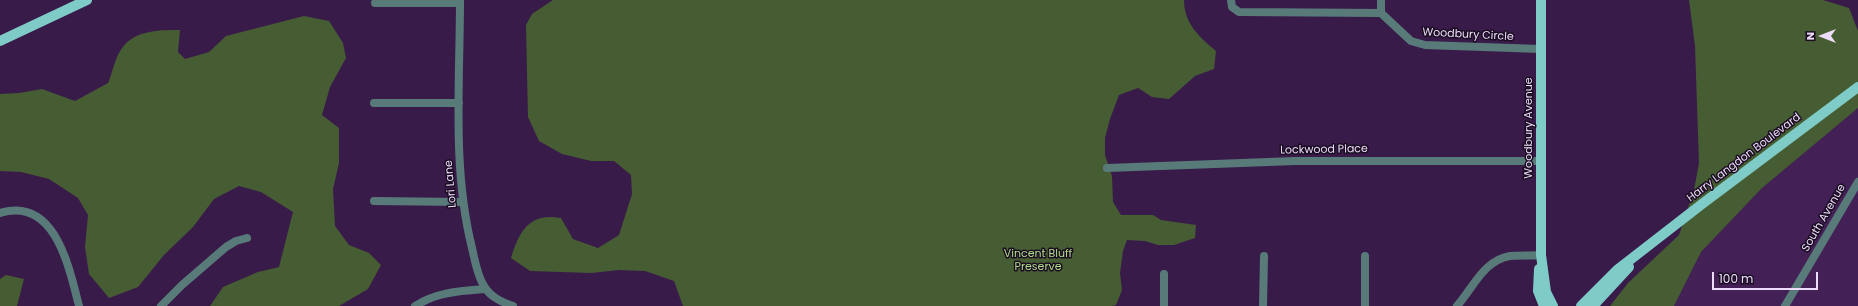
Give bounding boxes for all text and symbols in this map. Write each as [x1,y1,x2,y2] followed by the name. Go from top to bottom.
[1802,16,1842,56] north arrow
[1422,26,1514,44] street label: Woodbury Circle
[1802,32,1818,40] text: N
[1522,77,1536,179] street label: Woodbury Avenue
[1685,111,1803,205] street label: Harry Langdon Boulevard
[1280,143,1368,157] street label: Lockwood Place
[442,160,460,208] street label: Lori Lane
[1799,182,1849,254] street label: South Avenue
[1004,247,1072,273] park label: Vincent Bluff Preserve
[1714,264,1820,290] scale bar
[1719,270,1753,287] text: 100 m

